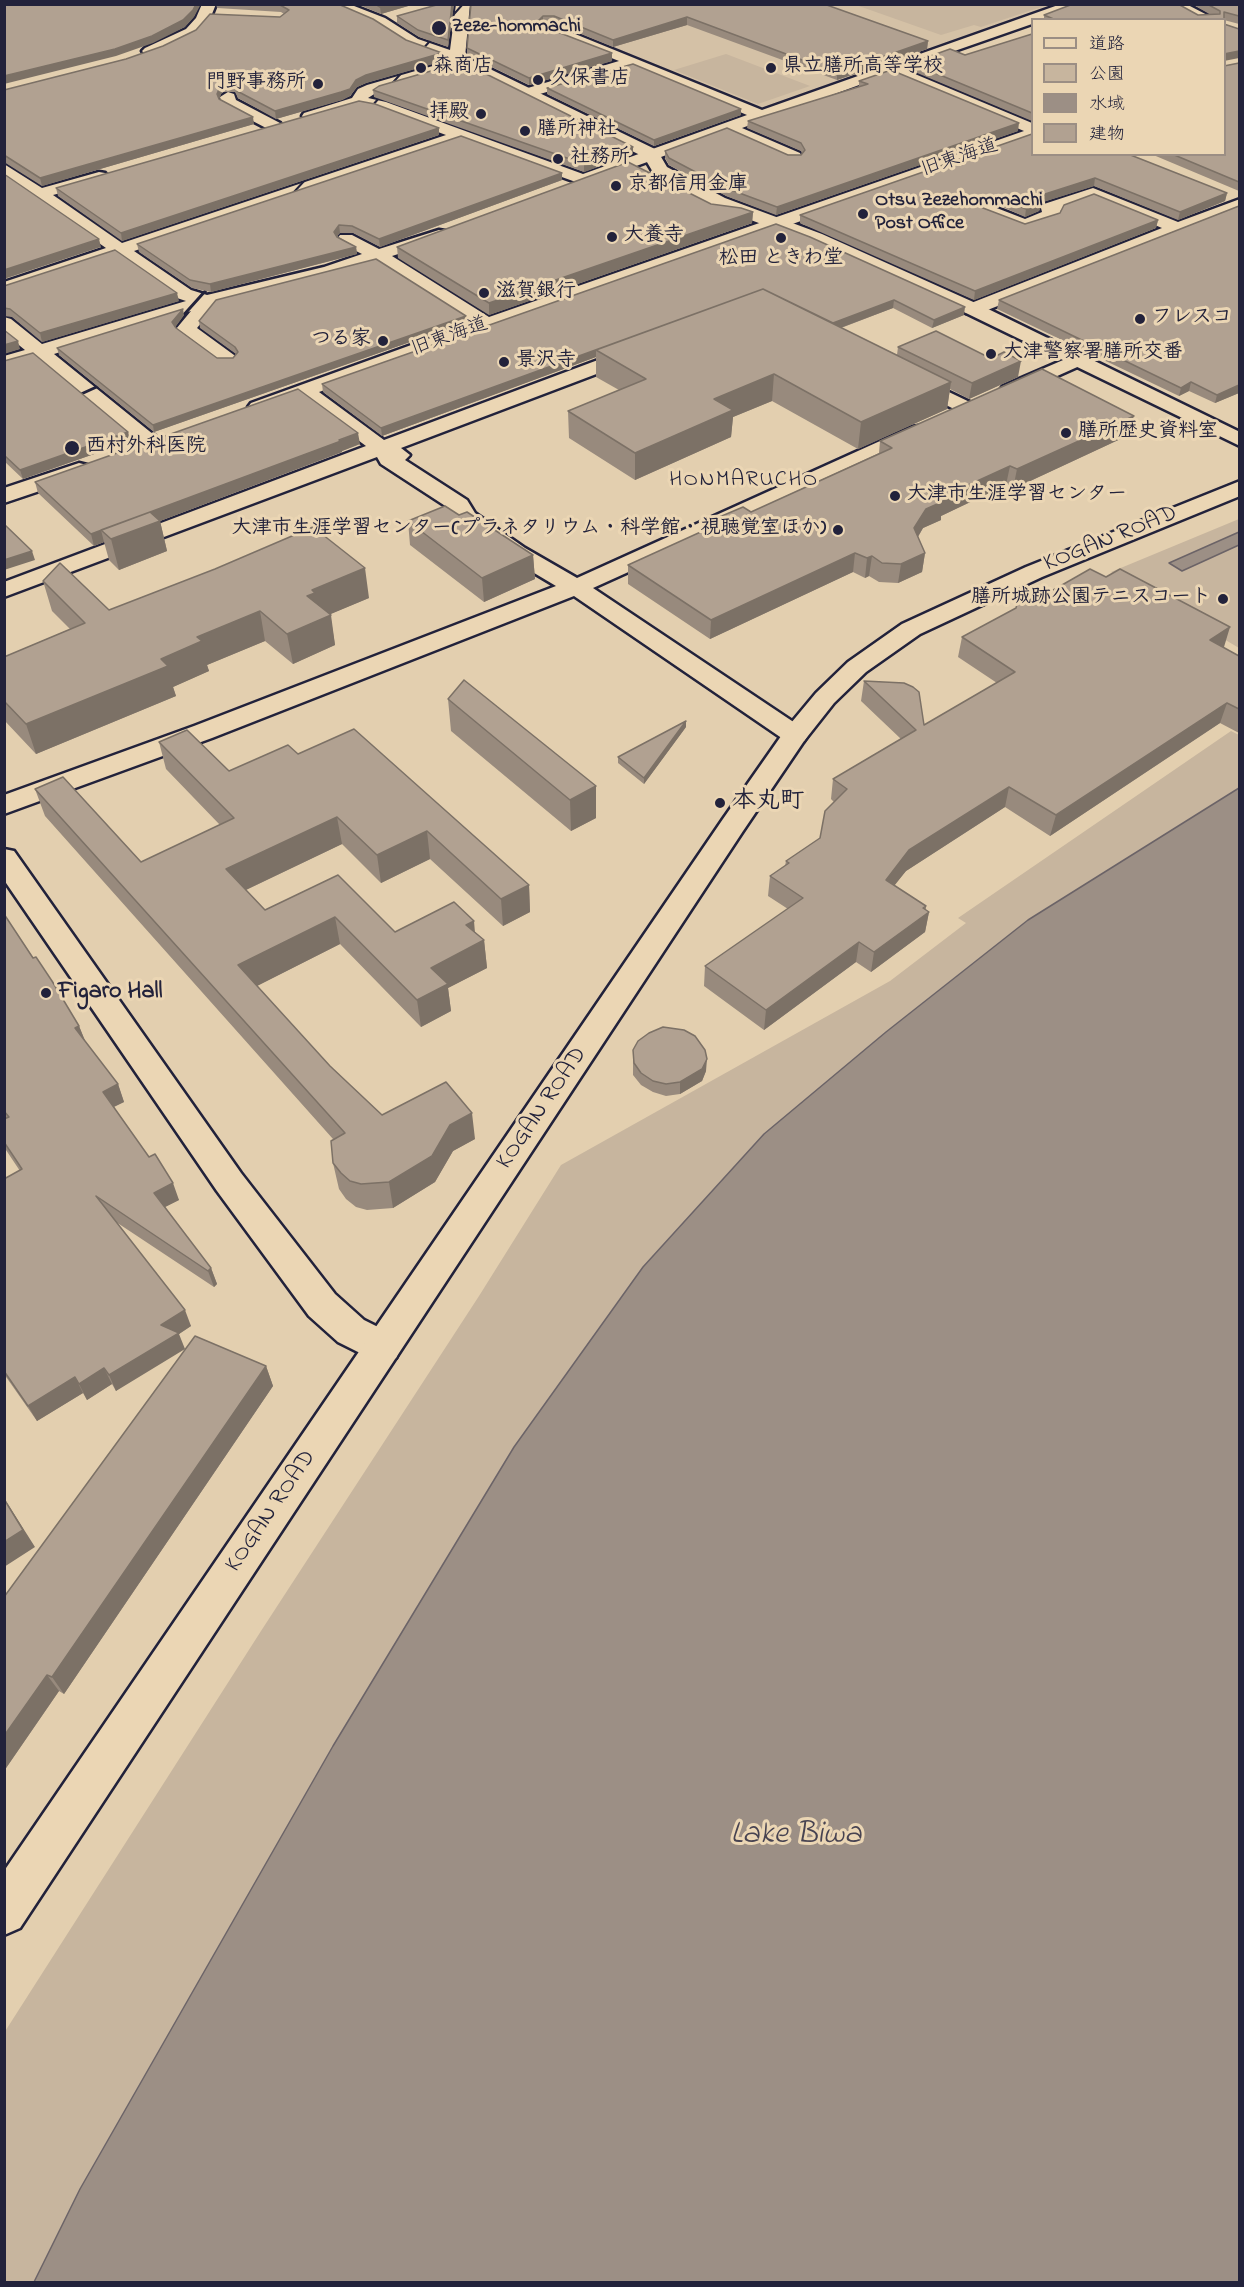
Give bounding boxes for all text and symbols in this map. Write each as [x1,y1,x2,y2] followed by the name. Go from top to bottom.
[452,16,581,40] place label: Zeze-hommachi
[1031,18,1226,156] legend
[430,19,448,37] marker: Zeze-hommachi
[1089,32,1125,58] text: 道路
[433,56,493,80] place label: 森商店
[783,56,943,80] place label: 県立膳所高等学校
[414,61,428,75] marker: 森商店
[764,61,778,75] marker: 県立膳所高等学校
[1089,62,1125,88] text: 公園
[550,68,630,92] place label: 久保書店
[206,72,306,96] place label: 門野事務所
[531,73,545,87] marker: 久保書店
[311,77,325,91] marker: 門野事務所
[1089,92,1125,118] text: 水域
[429,102,469,126] place label: 拝殿
[474,107,488,121] marker: 拝殿
[537,119,617,143] place label: 膳所神社
[1089,122,1125,148] text: 建物
[518,124,532,138] marker: 膳所神社
[918,135,1002,183] street label: 旧東海道
[570,147,630,171] place label: 社務所
[551,152,565,166] marker: 社務所
[628,174,748,198] place label: 京都信用金庫
[609,179,623,193] marker: 京都信用金庫
[875,190,1043,237] place label: Otsu Zezehommachi Post Office
[856,207,870,221] marker: Otsu Zezehommachi Post Office
[624,225,684,249] place label: 大養寺
[605,230,619,244] marker: 大養寺
[774,231,788,245] marker: 松田 ときわ堂
[719,248,843,272] place label: 松田 ときわ堂
[496,281,576,305] place label: 滋賀銀行
[477,286,491,300] marker: 滋賀銀行
[1152,307,1232,331] place label: フレスコ
[1133,312,1147,326] marker: フレスコ
[408,313,492,363] street label: 旧東海道
[311,329,371,353] place label: つる家
[376,334,390,348] marker: つる家
[1003,342,1183,366] place label: 大津警察署膳所交番
[984,347,998,361] marker: 大津警察署膳所交番
[516,350,576,374] place label: 景沢寺
[497,355,511,369] marker: 景沢寺
[1078,421,1218,445] place label: 膳所歴史資料室
[1059,426,1073,440] marker: 膳所歴史資料室
[86,436,206,460] place label: 西村外科医院
[63,439,81,457] marker: 西村外科医院
[669,468,819,494] district label: HONMARUCHO
[907,484,1127,508] place label: 大津市生涯学習センター
[888,489,902,503] marker: 大津市生涯学習センター
[1040,500,1182,580] street label: KOGAN ROAD
[232,518,826,542] place label: 大津市生涯学習センター(プラネタリウム・科学館・視聴覚室ほか)
[831,523,845,537] marker: 大津市生涯学習センター(プラネタリウム・科学館・視聴覚室ほか)
[971,587,1211,611] place label: 膳所城跡公園テニスコート
[1216,592,1230,606] marker: 膳所城跡公園テニスコート
[732,789,804,817] place label: 本丸町
[713,796,727,810] marker: 本丸町
[58,979,163,1007] place label: Figaro Hall
[39,986,53,1000] marker: Figaro Hall
[492,1042,594,1176] street label: KOGAN ROAD
[221,1445,323,1579] street label: KOGAN ROAD
[730,1818,862,1856] water label: Lake Biwa

